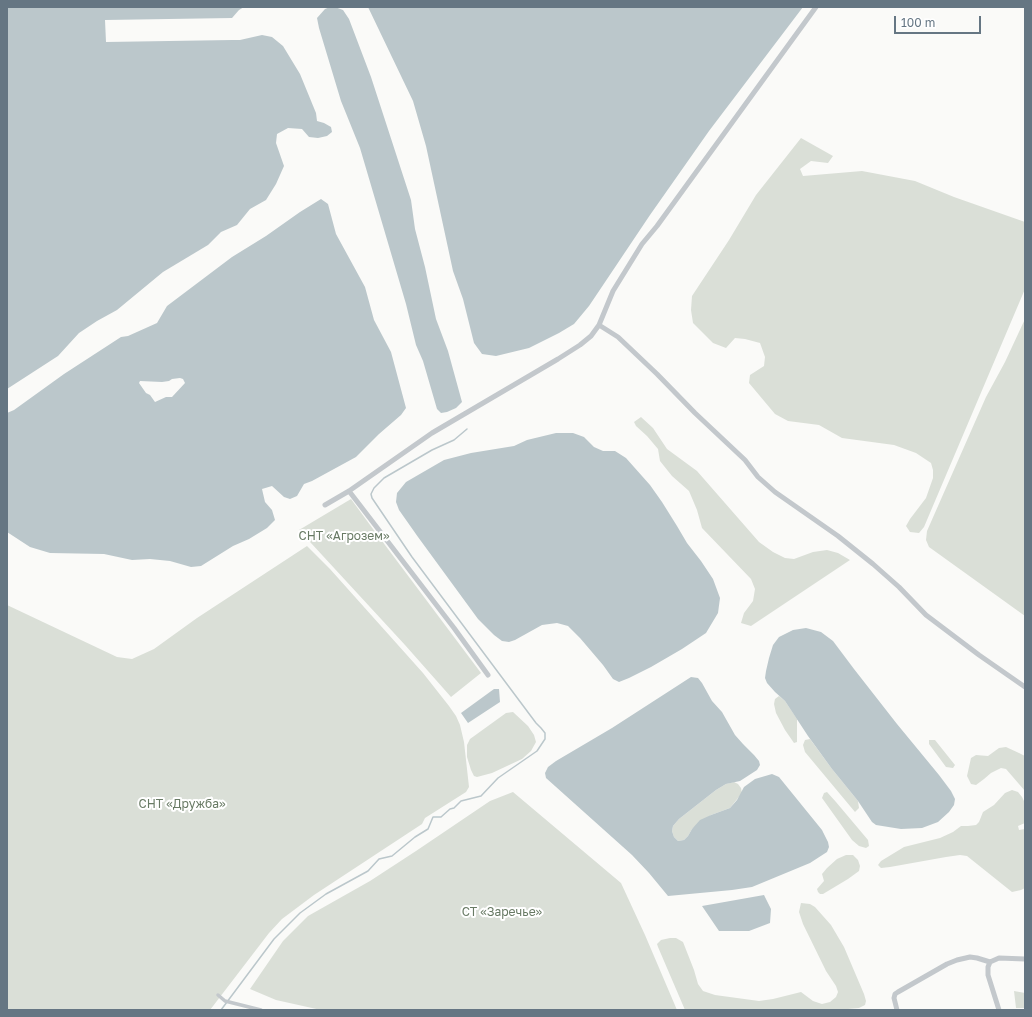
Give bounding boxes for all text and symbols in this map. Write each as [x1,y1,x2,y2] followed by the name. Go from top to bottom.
[896,8,983,34] scale bar
[901,15,935,30] text: 100 m
[299,529,389,543] park label: СНТ «Агрозем»
[138,797,226,811] park label: СНТ «Дружба»
[462,905,542,919] park label: СТ «Заречье»

